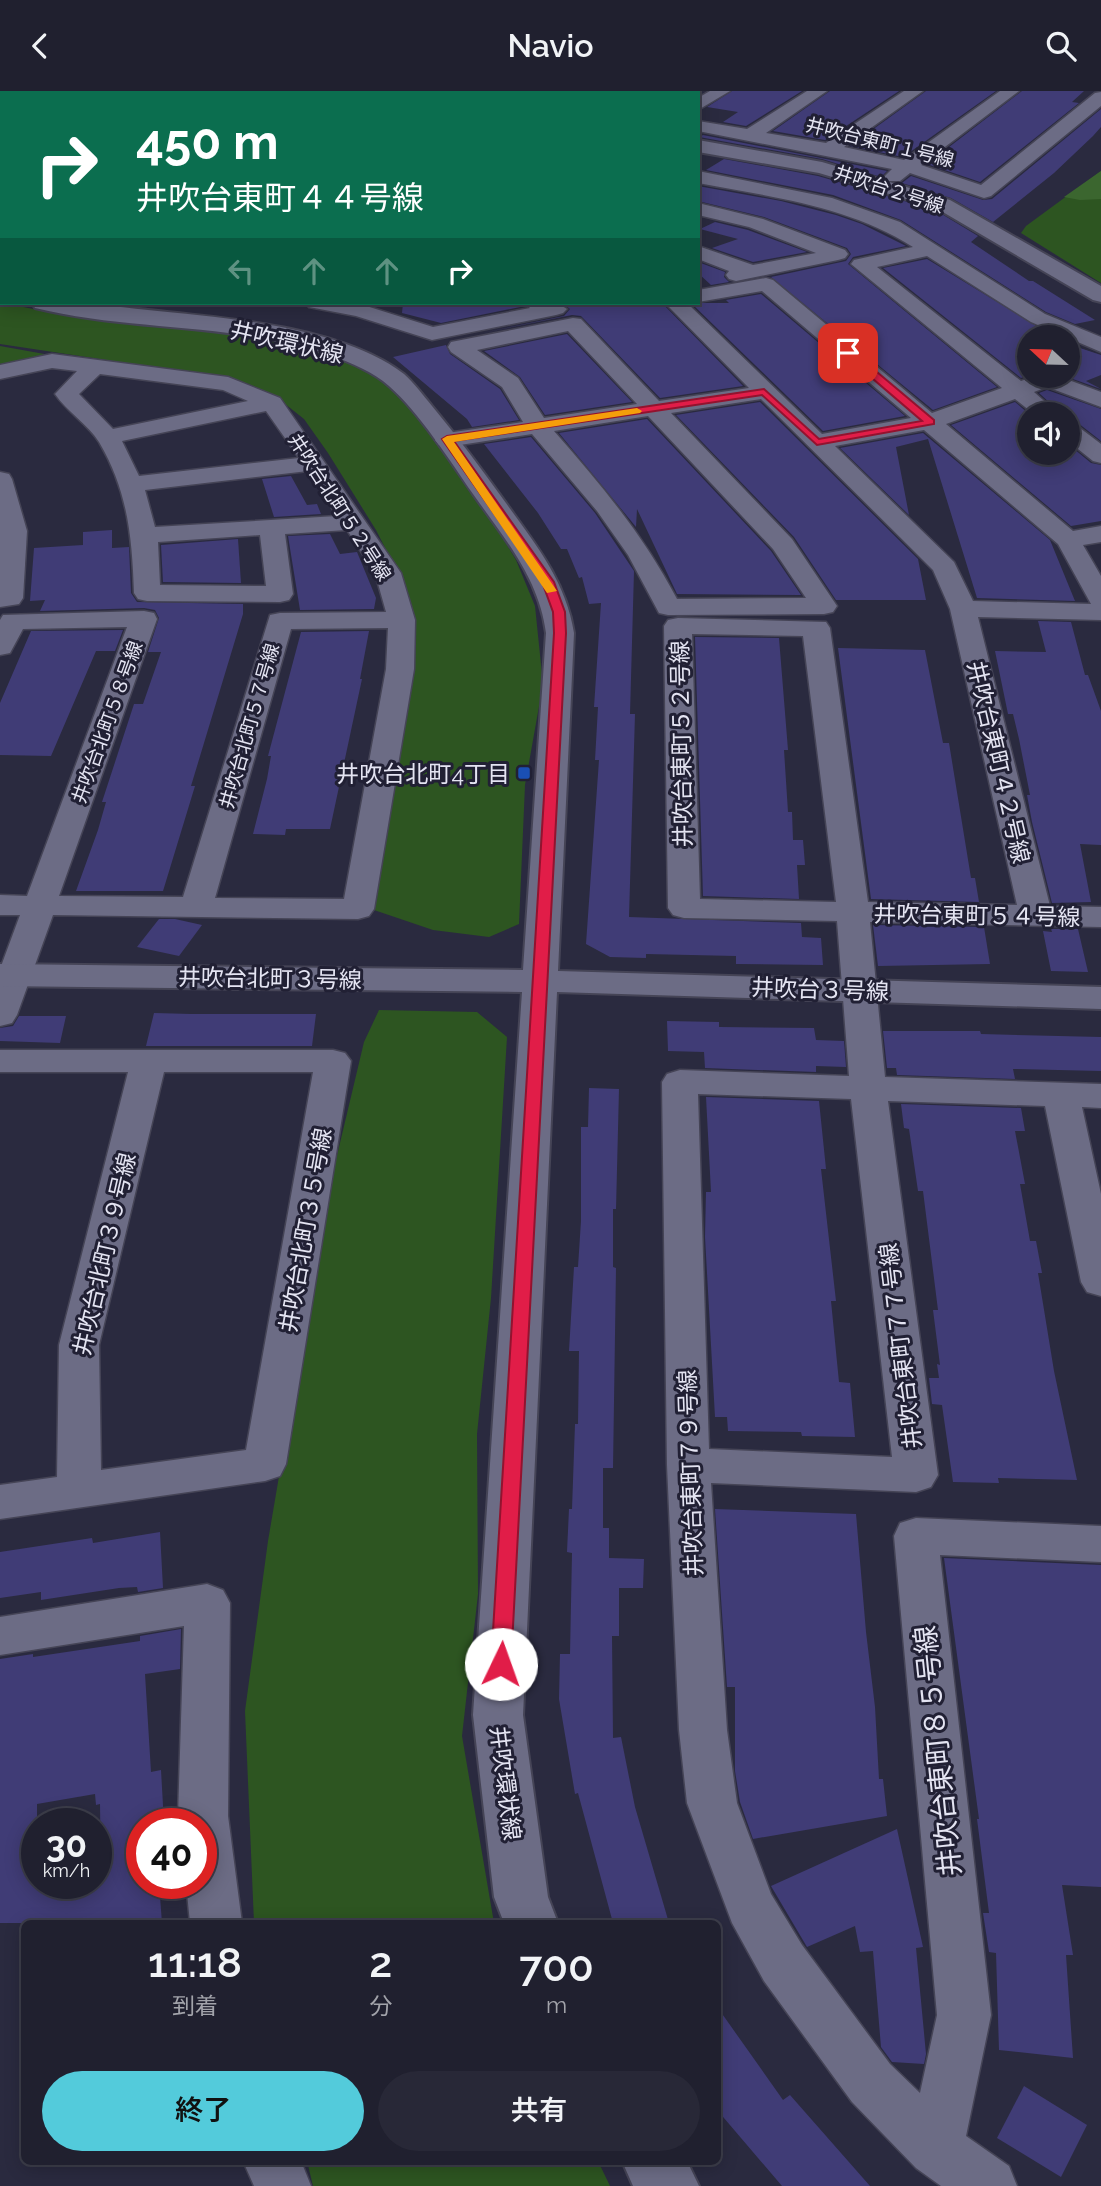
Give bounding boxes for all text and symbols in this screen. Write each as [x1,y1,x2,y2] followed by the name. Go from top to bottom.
[21,27,59,65] icon: back
[507,27,594,64] text: Navio
[1042,27,1080,65] icon: search
[136,113,279,170] text: 450 m
[804,113,956,171] street label: 井吹台東町１号線
[21,119,112,210] icon: right
[831,161,947,217] street label: 井吹台２号線
[136,179,424,216] text: 井吹台東町４４号線
[222,252,260,290] icon: left
[295,252,333,290] icon: ahead
[368,252,406,290] icon: ahead
[441,252,479,290] icon: right
[228,316,346,368] street label: 井吹環状線
[818,323,878,383] pin
[1017,325,1080,389] north arrow
[1017,325,1080,465] map controls
[829,334,867,372] icon: arrive
[1017,402,1080,465] button: sound
[284,429,396,585] street label: 井吹台北町５２号線
[67,638,147,806] street label: 井吹台北町５８号線
[666,640,696,848] street label: 井吹台東町５２号線
[215,641,283,811] street label: 井吹台北町５７号線
[963,658,1035,866] street label: 井吹台東町４２号線
[336,760,510,787] place label: 井吹台北町4丁目
[516,765,532,781] marker: 井吹台北町4丁目
[873,900,1081,930] street label: 井吹台東町５４号線
[178,963,362,993] street label: 井吹台北町３号線
[751,973,889,1005] street label: 井吹台３号線
[274,1126,336,1334] street label: 井吹台北町３５号線
[68,1150,140,1358] street label: 井吹台北町３９号線
[874,1242,926,1450] street label: 井吹台東町７７号線
[673,1369,707,1577] street label: 井吹台東町７９号線
[908,1624,968,1878] street label: 井吹台東町８５号線
[464,1627,538,1701] position arrow
[486,1724,526,1842] street label: 井吹環状線
[126,1808,217,1899] speed limit sign: 40
[46,1824,87,1865] text: 30
[43,1860,90,1881] text: km/h
[148,1938,242,1987] text: 11:18
[369,1938,392,1987] text: 2
[519,1942,594,1991] text: 700
[546,1991,567,2018] text: m
[172,1992,218,2019] text: 到着
[369,1992,392,2019] text: 分
[42,2071,364,2151] button: 終了
[378,2071,700,2151] button: 共有

